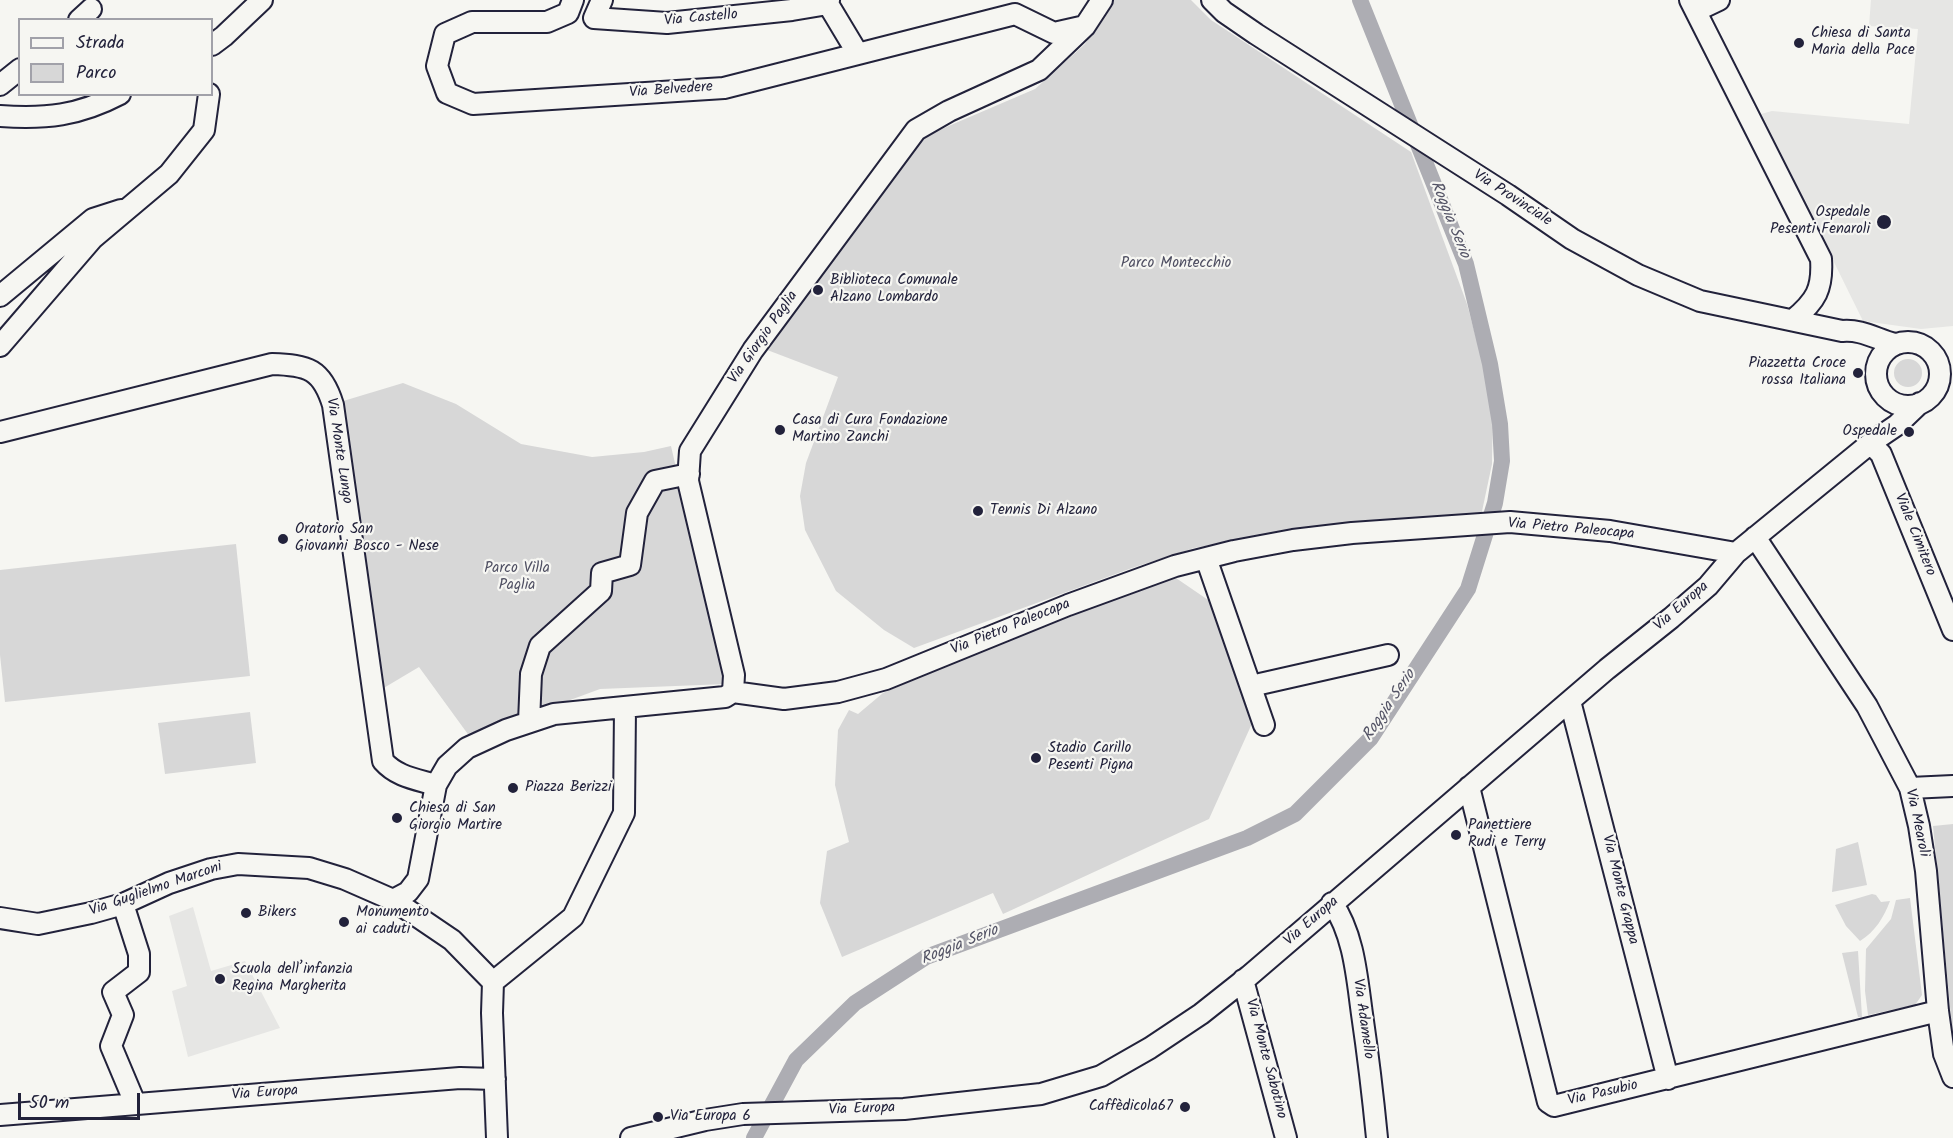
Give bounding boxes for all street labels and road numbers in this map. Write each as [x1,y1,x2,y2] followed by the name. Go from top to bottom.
[664,7,738,31] street label: Via Castello
[629,79,713,103] street label: Via Belvedere
[1469,167,1555,231] street label: Via Provinciale
[725,288,803,388] street label: Via Giorgio Paglia
[321,397,355,505] street label: Via Monte Lungo
[1889,491,1939,579] street label: Viale Cimitero
[1507,516,1635,544] street label: Via Pietro Paleocapa
[1651,578,1713,636] street label: Via Europa
[949,596,1073,660] street label: Via Pietro Paleocapa
[1900,787,1932,859] street label: Via Mearoli
[1597,833,1641,947] street label: Via Monte Grappa
[87,859,225,921] street label: Via Guglielmo Marconi
[1281,893,1343,951] street label: Via Europa
[1347,978,1377,1060] street label: Via Adamello
[1240,997,1290,1121] street label: Via Monte Sabotino
[1566,1077,1640,1111] street label: Via Pasubio
[231,1083,299,1105] street label: Via Europa
[828,1100,896,1120] street label: Via Europa

